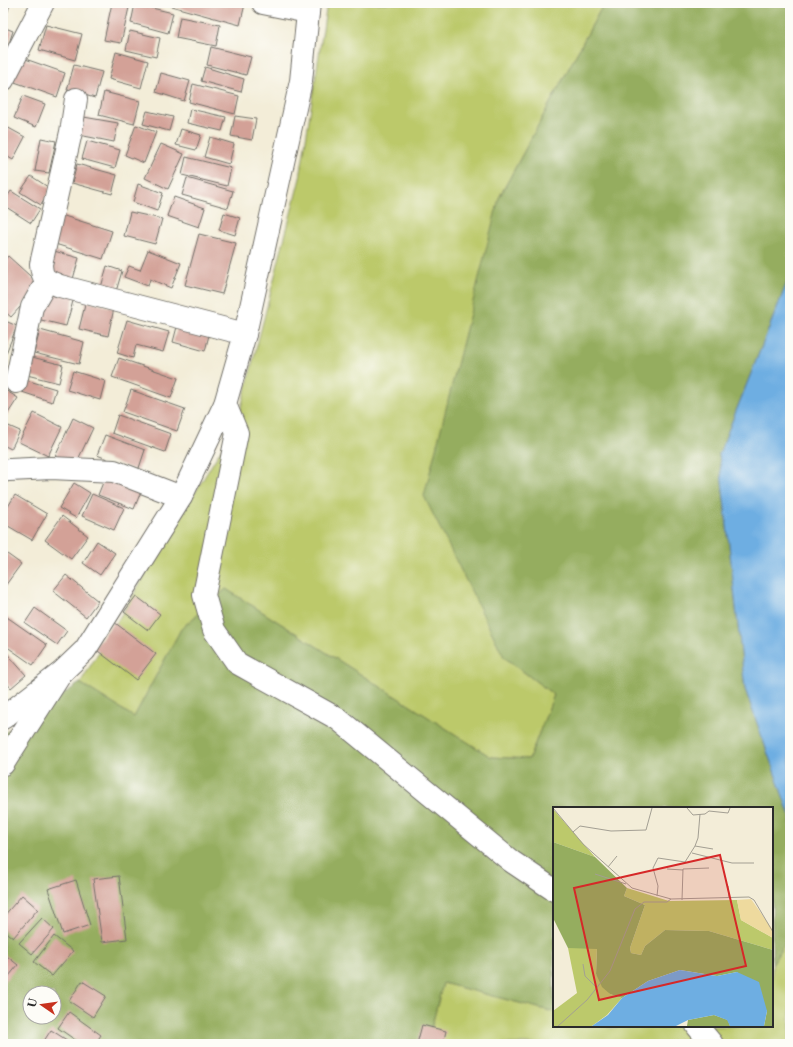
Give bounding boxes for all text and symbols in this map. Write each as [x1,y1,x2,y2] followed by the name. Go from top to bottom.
[553,807,773,1027] inset map
[22,985,62,1025] north arrow
[24,997,40,1009] text: U

